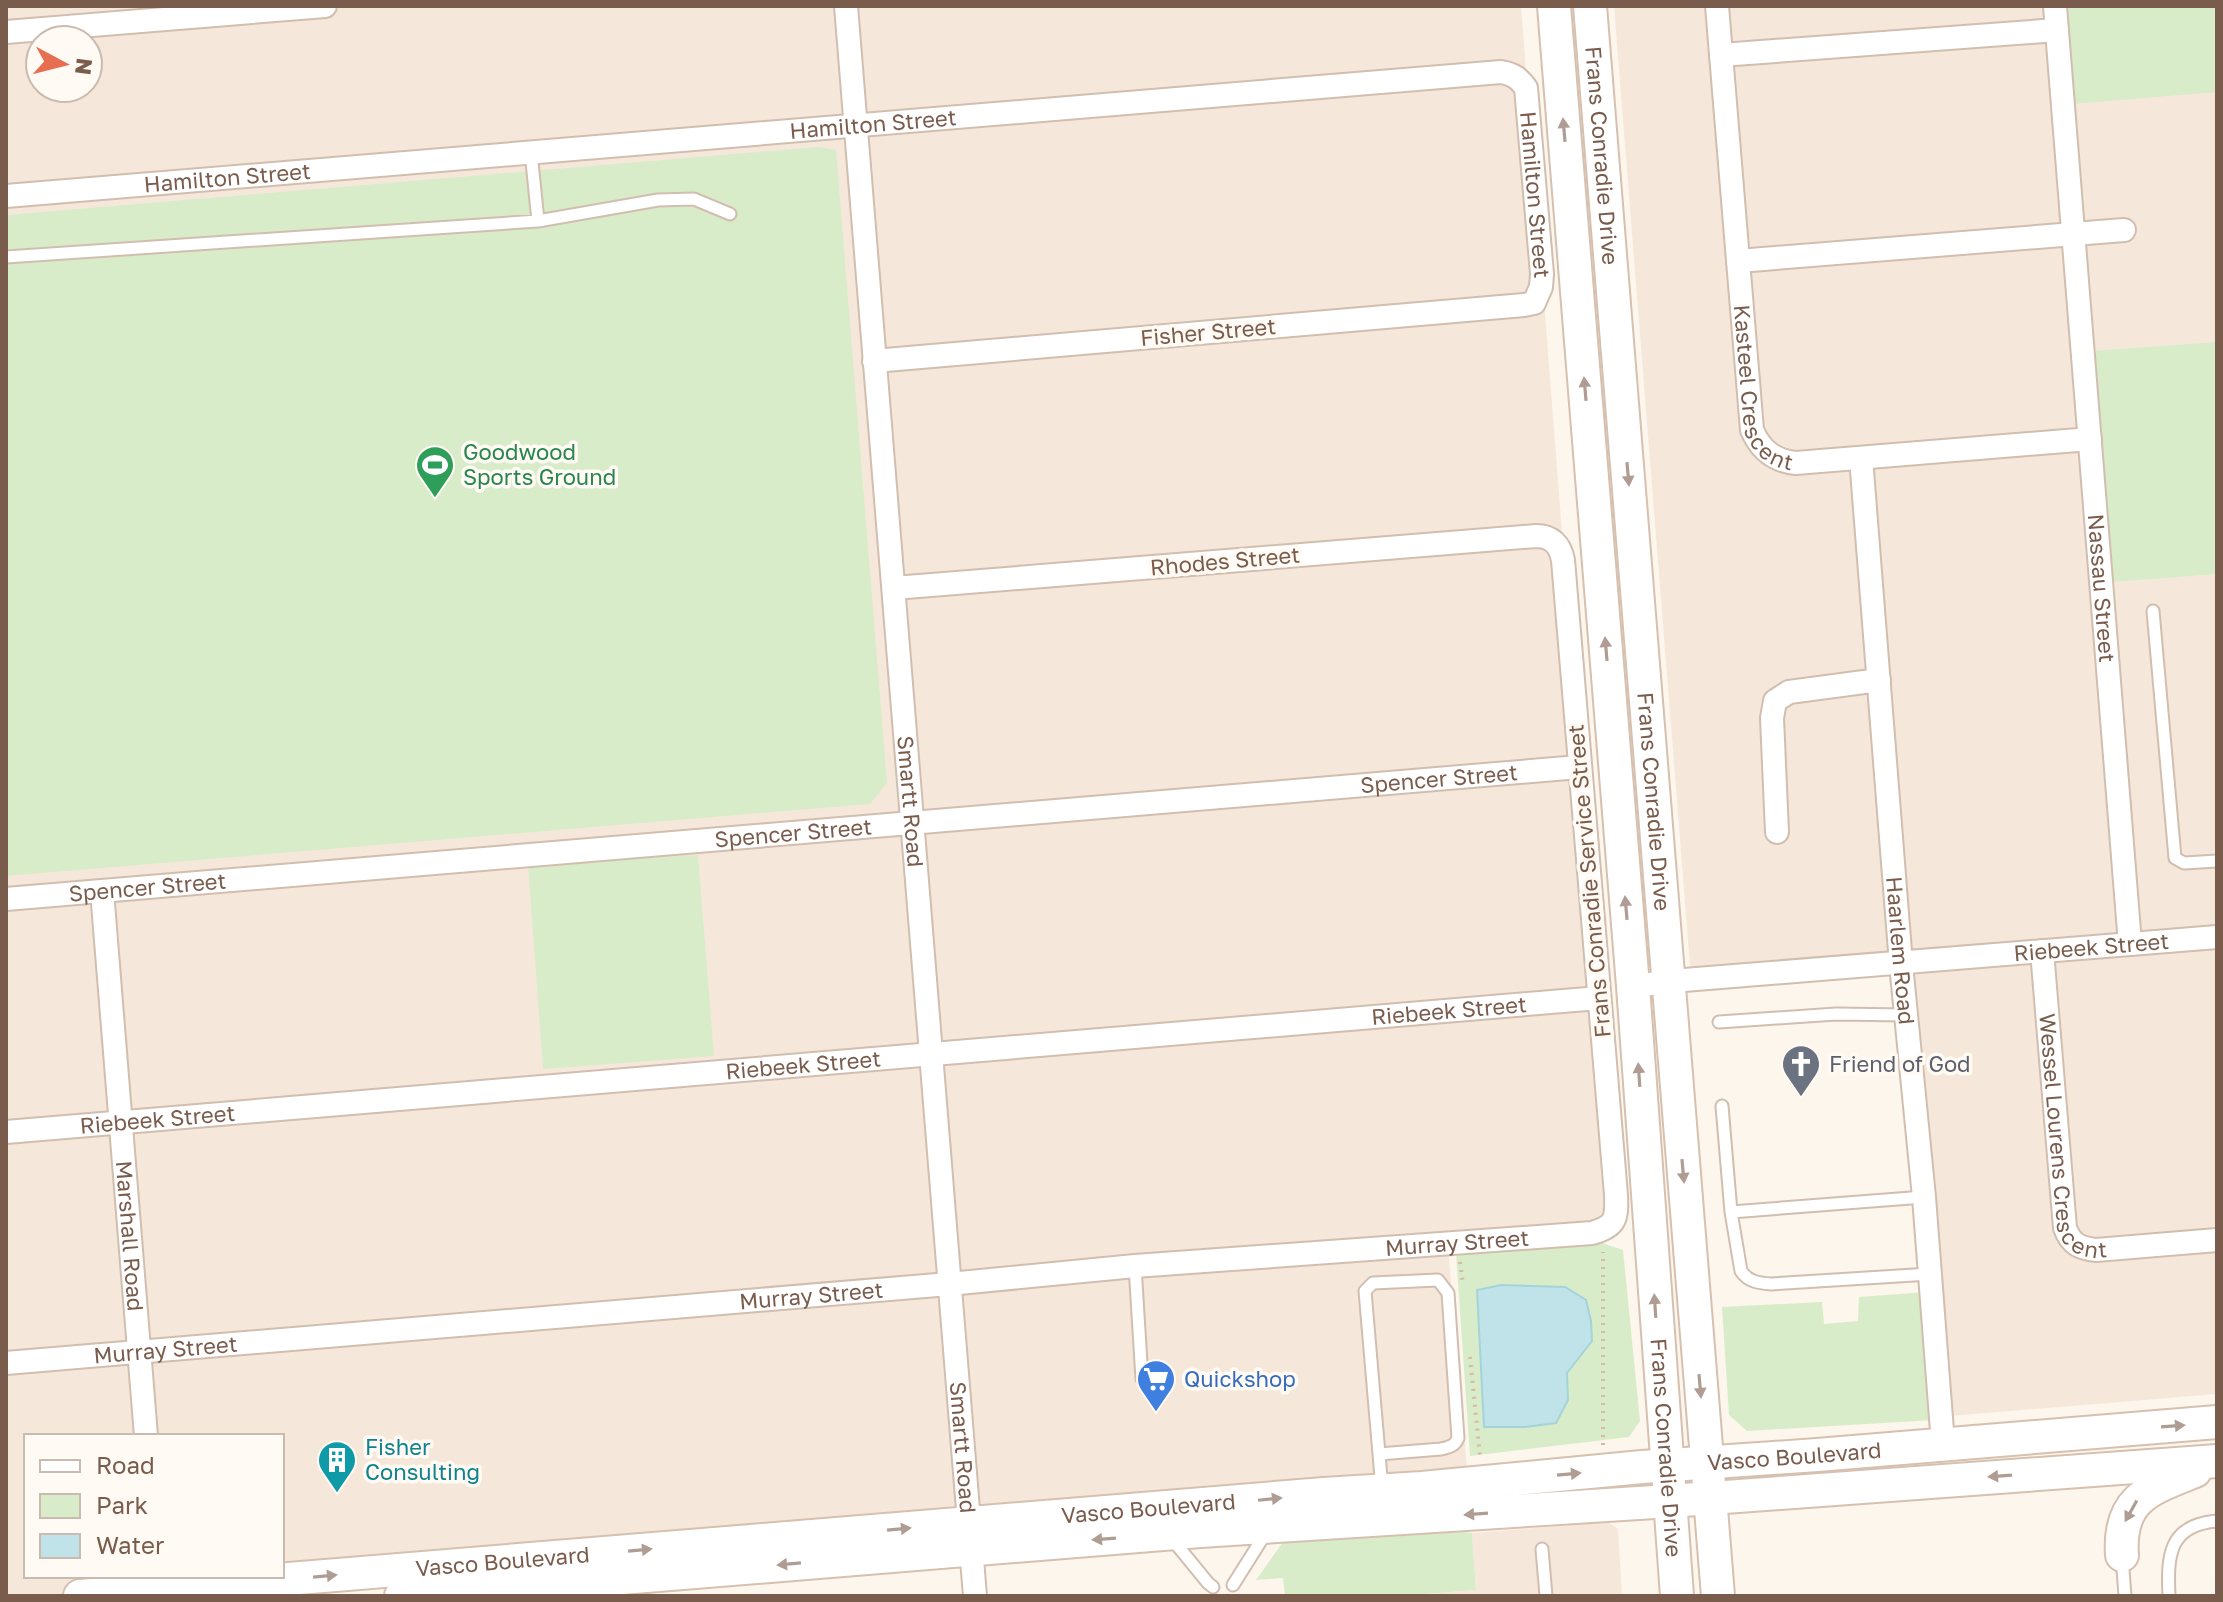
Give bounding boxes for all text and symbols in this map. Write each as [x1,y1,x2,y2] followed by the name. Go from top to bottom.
[24,24,104,104] north arrow
[1580,45,1625,266] street label: Frans Conradie Drive
[70,57,99,76] text: N
[788,103,958,144] street label: Hamilton Street
[1515,110,1556,279] street label: Hamilton Street
[1557,117,1570,142] one-way arrow
[143,157,312,198] street label: Hamilton Street
[1729,304,1796,475] street label: Kasteel Crescent
[1139,312,1277,351] street label: Fisher Street
[1578,377,1591,402] one-way arrow
[463,438,616,490] place label: Goodwood Sports Ground
[414,444,456,499] sports icon: Goodwood Sports Ground
[1622,462,1635,487] one-way arrow
[2083,513,2121,663] street label: Nassau Street
[1149,541,1301,580] street label: Rhodes Street
[1599,636,1612,661] one-way arrow
[1632,691,1677,912] street label: Frans Conradie Drive
[1561,723,1616,1039] street label: Frans Conradie Service Street
[892,735,930,868] street label: Smartt Road
[1359,758,1519,798] street label: Spencer Street
[713,812,873,852] street label: Spencer Street
[68,867,227,907] street label: Spencer Street
[1881,875,1921,1026] street label: Haarlem Road
[1619,895,1632,920] one-way arrow
[2013,927,2170,966] street label: Riebeek Street
[1370,990,1528,1030] street label: Riebeek Street
[2034,1012,2108,1263] street label: Wessel Lourens Crescent
[1780,1043,1822,1098] church icon: Friend of God
[724,1044,882,1084] street label: Riebeek Street
[1829,1050,1971,1077] place label: Friend of God
[1632,1062,1645,1087] one-way arrow
[79,1099,236,1139] street label: Riebeek Street
[111,1159,150,1312] street label: Marshall Road
[1677,1159,1690,1184] one-way arrow
[1384,1224,1530,1261] street label: Murray Street
[738,1276,884,1315] street label: Murray Street
[1648,1293,1661,1318] one-way arrow
[92,1330,238,1369] street label: Murray Street
[1645,1337,1688,1558] street label: Frans Conradie Drive
[1135,1358,1177,1413] supermarket icon: Quickshop
[1184,1365,1296,1392] place label: Quickshop
[1694,1374,1707,1399] one-way arrow
[945,1380,982,1514] street label: Smartt Road
[2161,1419,2186,1432] one-way arrow
[365,1433,480,1485] place label: Fisher Consulting
[24,1434,284,1578] legend
[1706,1436,1882,1476] street label: Vasco Boulevard
[316,1439,358,1494] building icon: Fisher Consulting
[96,1450,155,1479] text: Road
[1557,1467,1582,1480] one-way arrow
[1987,1470,2012,1483] one-way arrow
[1060,1487,1237,1528] street label: Vasco Boulevard
[96,1490,148,1519] text: Park
[1258,1492,1283,1505] one-way arrow
[2124,1500,2138,1522] one-way arrow
[1463,1508,1488,1521] one-way arrow
[887,1523,912,1536] one-way arrow
[96,1530,164,1559] text: Water
[1091,1533,1116,1546] one-way arrow
[414,1540,591,1581] street label: Vasco Boulevard
[628,1544,653,1557] one-way arrow
[776,1558,801,1571] one-way arrow
[313,1569,338,1582] one-way arrow

